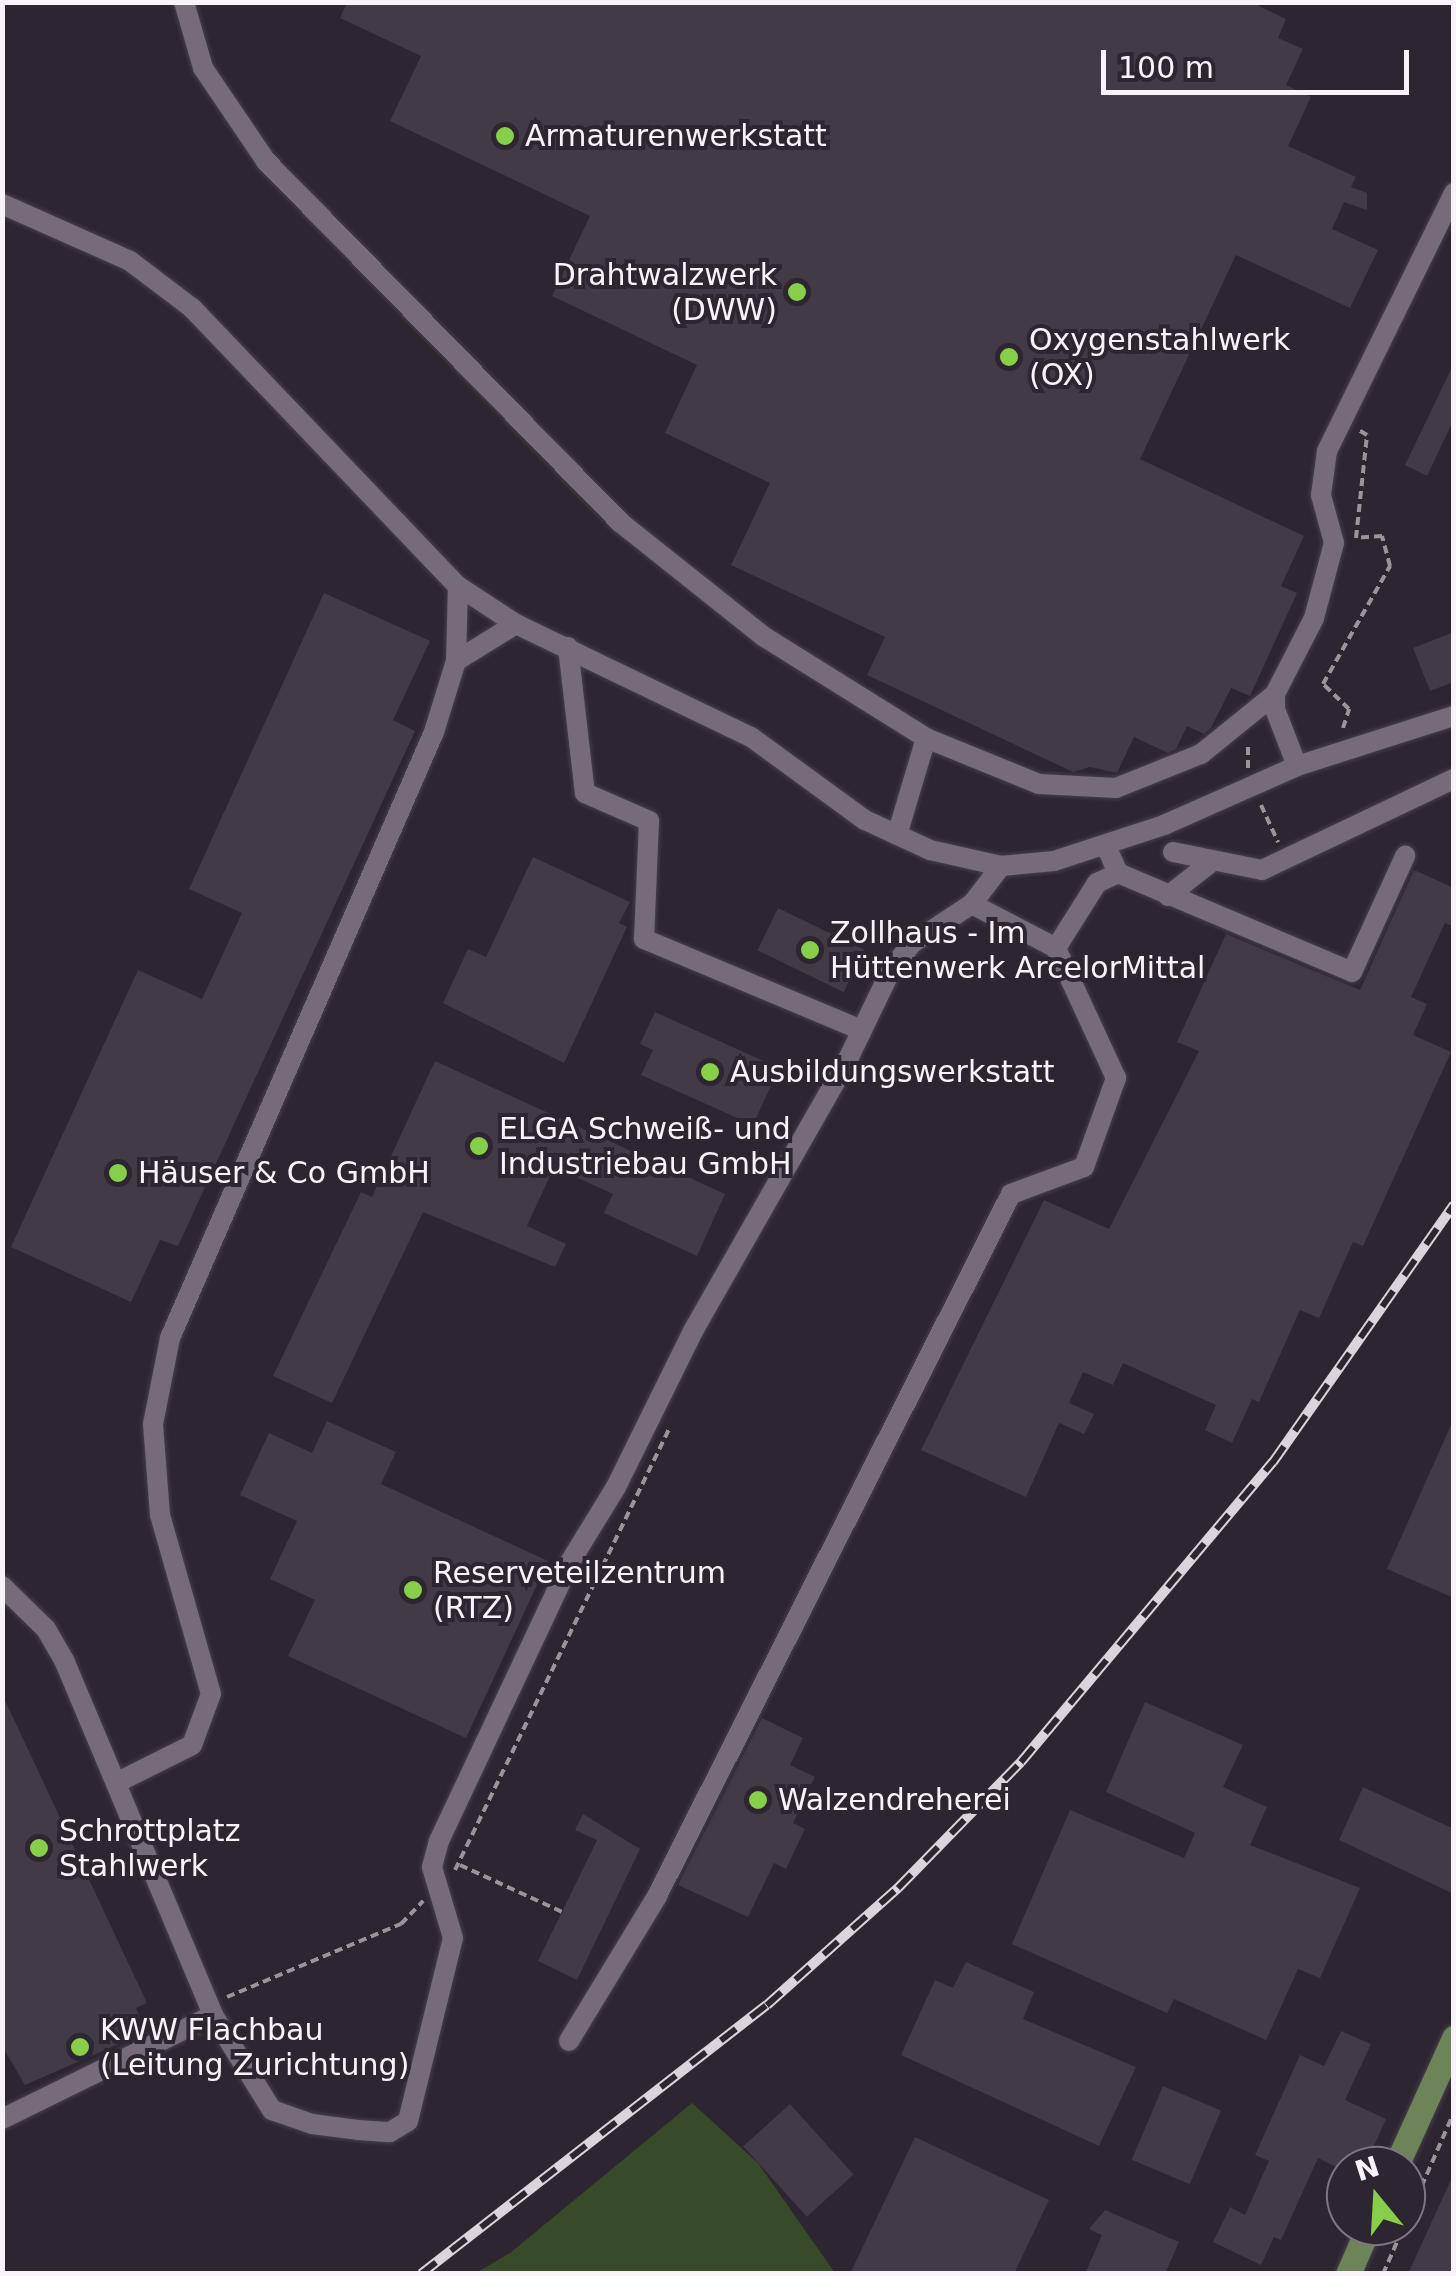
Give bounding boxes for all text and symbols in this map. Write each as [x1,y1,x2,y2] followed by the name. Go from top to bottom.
[1106,30,1414,92] scale bar
[1118,50,1214,85] text: 100 m
[525,118,827,154] place label: Armaturenwerkstatt
[494,125,516,147] marker: Armaturenwerkstatt
[553,257,777,328] place label: Drahtwalzwerk (DWW)
[786,281,808,303] marker: Drahtwalzwerk (DWW)
[1029,322,1290,392] place label: Oxygenstahlwerk (OX)
[998,346,1020,368] marker: Oxygenstahlwerk (OX)
[830,915,1205,986] place label: Zollhaus - Im Hüttenwerk ArcelorMittal
[799,939,821,961] marker: Zollhaus - Im Hüttenwerk ArcelorMittal
[730,1054,1055,1090] place label: Ausbildungswerkstatt
[699,1061,721,1083] marker: Ausbildungswerkstatt
[499,1111,791,1182] place label: ELGA Schweiß- und Industriebau GmbH
[468,1135,490,1157] marker: ELGA Schweiß- und Industriebau GmbH
[138,1155,430,1191] place label: Häuser & Co GmbH
[107,1162,129,1184] marker: Häuser & Co GmbH
[433,1555,726,1626] place label: Reserveteilzentrum (RTZ)
[402,1579,424,1601] marker: Reserveteilzentrum (RTZ)
[778,1782,1011,1818] place label: Walzendreherei
[747,1789,769,1811] marker: Walzendreherei
[59,1813,240,1884] place label: Schrottplatz Stahlwerk
[28,1837,50,1859] marker: Schrottplatz Stahlwerk
[100,2012,409,2082] place label: KWW Flachbau (Leitung Zurichtung)
[69,2036,91,2058] marker: KWW Flachbau (Leitung Zurichtung)
[1326,2146,1426,2246] north arrow
[1351,2150,1383,2188] text: N

